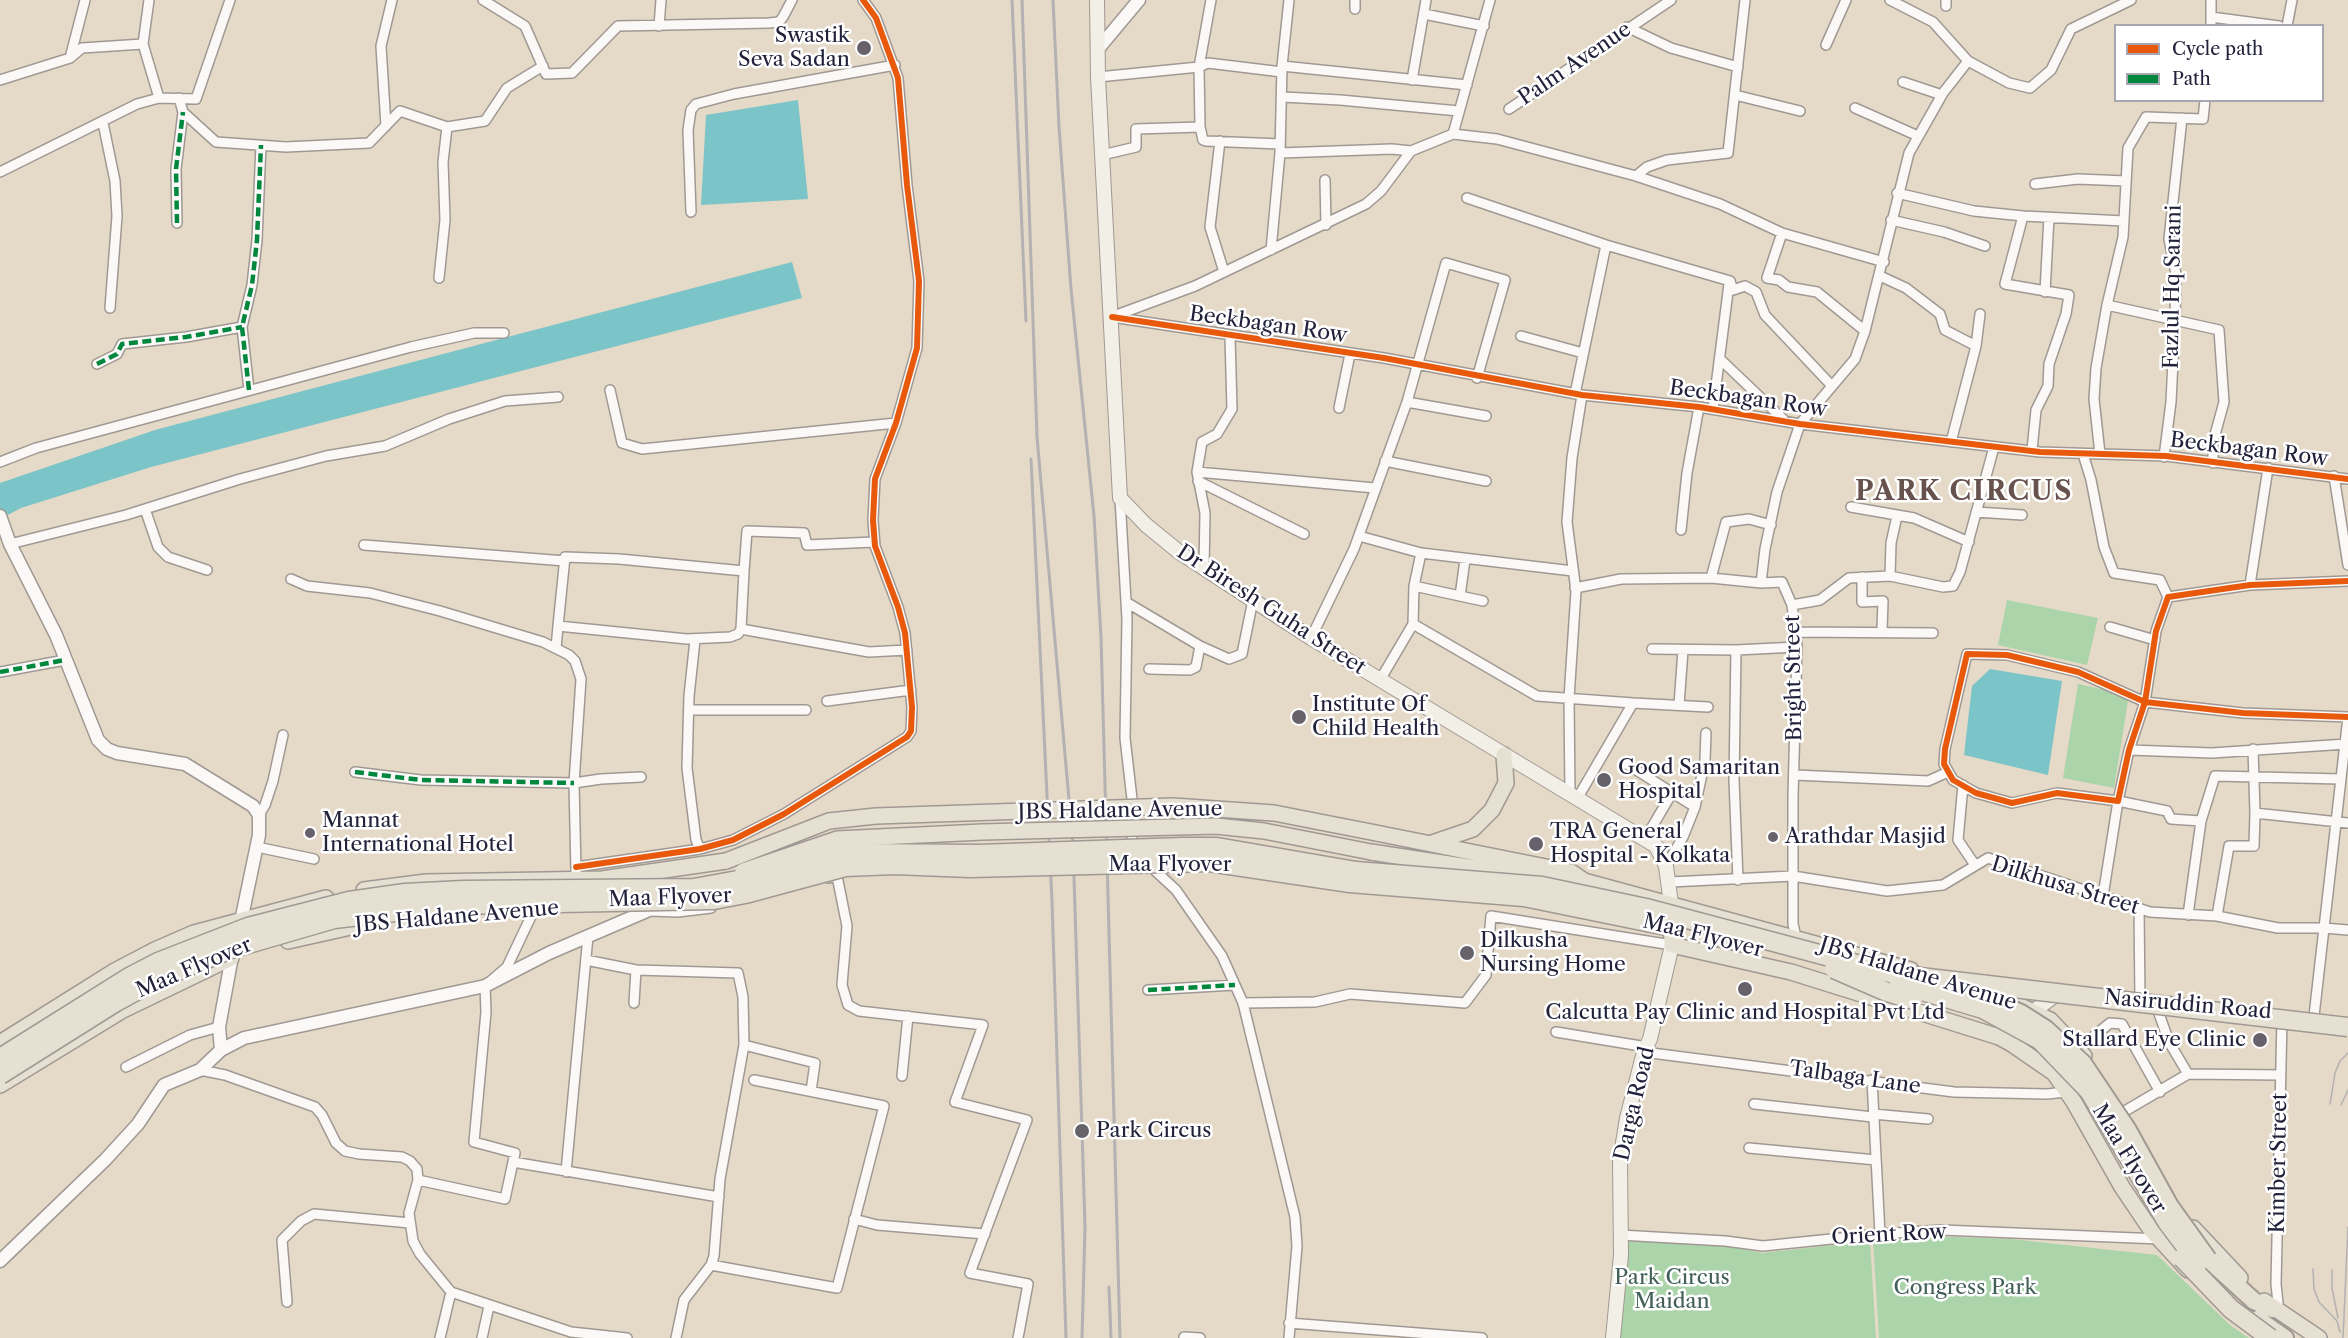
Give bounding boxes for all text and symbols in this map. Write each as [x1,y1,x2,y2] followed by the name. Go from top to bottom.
[1514,17,1636,111] street label: Palm Avenue
[738,23,850,73] place label: Swastik Seva Sadan
[2114,24,2324,102] legend
[2172,38,2263,60] text: Cycle path
[855,39,873,57] marker: Swastik Seva Sadan
[2172,68,2211,90] text: Path
[2159,205,2187,369] street label: Fazlul Hq Sarani
[1188,301,1348,349] street label: Beckbagan Row
[1668,375,1828,423] street label: Beckbagan Row
[2169,428,2329,472] street label: Beckbagan Row
[1855,476,2073,508] district label: PARK CIRCUS
[1172,540,1370,680] street label: Dr Biresh Guha Street
[1780,614,1808,742] street label: Bright Street
[1312,692,1440,742] place label: Institute Of Child Health
[1290,708,1308,726] marker: Institute Of Child Health
[1618,755,1780,805] place label: Good Samaritan Hospital
[1595,771,1613,789] marker: Good Samaritan Hospital
[1017,797,1223,825] street label: JBS Haldane Avenue
[322,808,514,858] place label: Mannat International Hotel
[1550,819,1730,869] place label: TRA General Hospital - Kolkata
[1785,824,1946,850] place label: Arathdar Masjid
[303,826,317,840] marker: Mannat International Hotel
[1766,830,1780,844] marker: Arathdar Masjid
[1527,835,1545,853] marker: TRA General Hospital - Kolkata
[1108,852,1232,878] street label: Maa Flyover
[1988,852,2142,920] street label: Dilkhusa Street
[608,883,732,913] street label: Maa Flyover
[354,896,560,938] street label: JBS Haldane Avenue
[1640,909,1766,963] street label: Maa Flyover
[1480,928,1626,978] place label: Dilkusha Nursing Home
[132,932,256,1004] street label: Maa Flyover
[1816,932,2020,1016] street label: JBS Haldane Avenue
[1458,944,1476,962] marker: Dilkusha Nursing Home
[1736,980,1754,998] marker: Calcutta Pay Clinic and Hospital Pvt Ltd
[2103,985,2273,1025] street label: Nasiruddin Road
[1545,1000,1945,1026] place label: Calcutta Pay Clinic and Hospital Pvt Ltd
[2062,1027,2246,1053] place label: Stallard Eye Clinic
[2251,1031,2269,1049] marker: Stallard Eye Clinic
[1610,1044,1660,1164] street label: Darga Road
[1788,1056,1922,1100] street label: Talbaga Lane
[2265,1092,2293,1234] street label: Kimber Street
[2086,1100,2172,1218] street label: Maa Flyover
[1096,1118,1211,1144] place label: Park Circus
[1073,1122,1091,1140] marker: Park Circus
[1831,1219,1947,1251] street label: Orient Row
[1614,1265,1730,1315] park label: Park Circus Maidan
[1893,1275,2037,1301] park label: Congress Park

